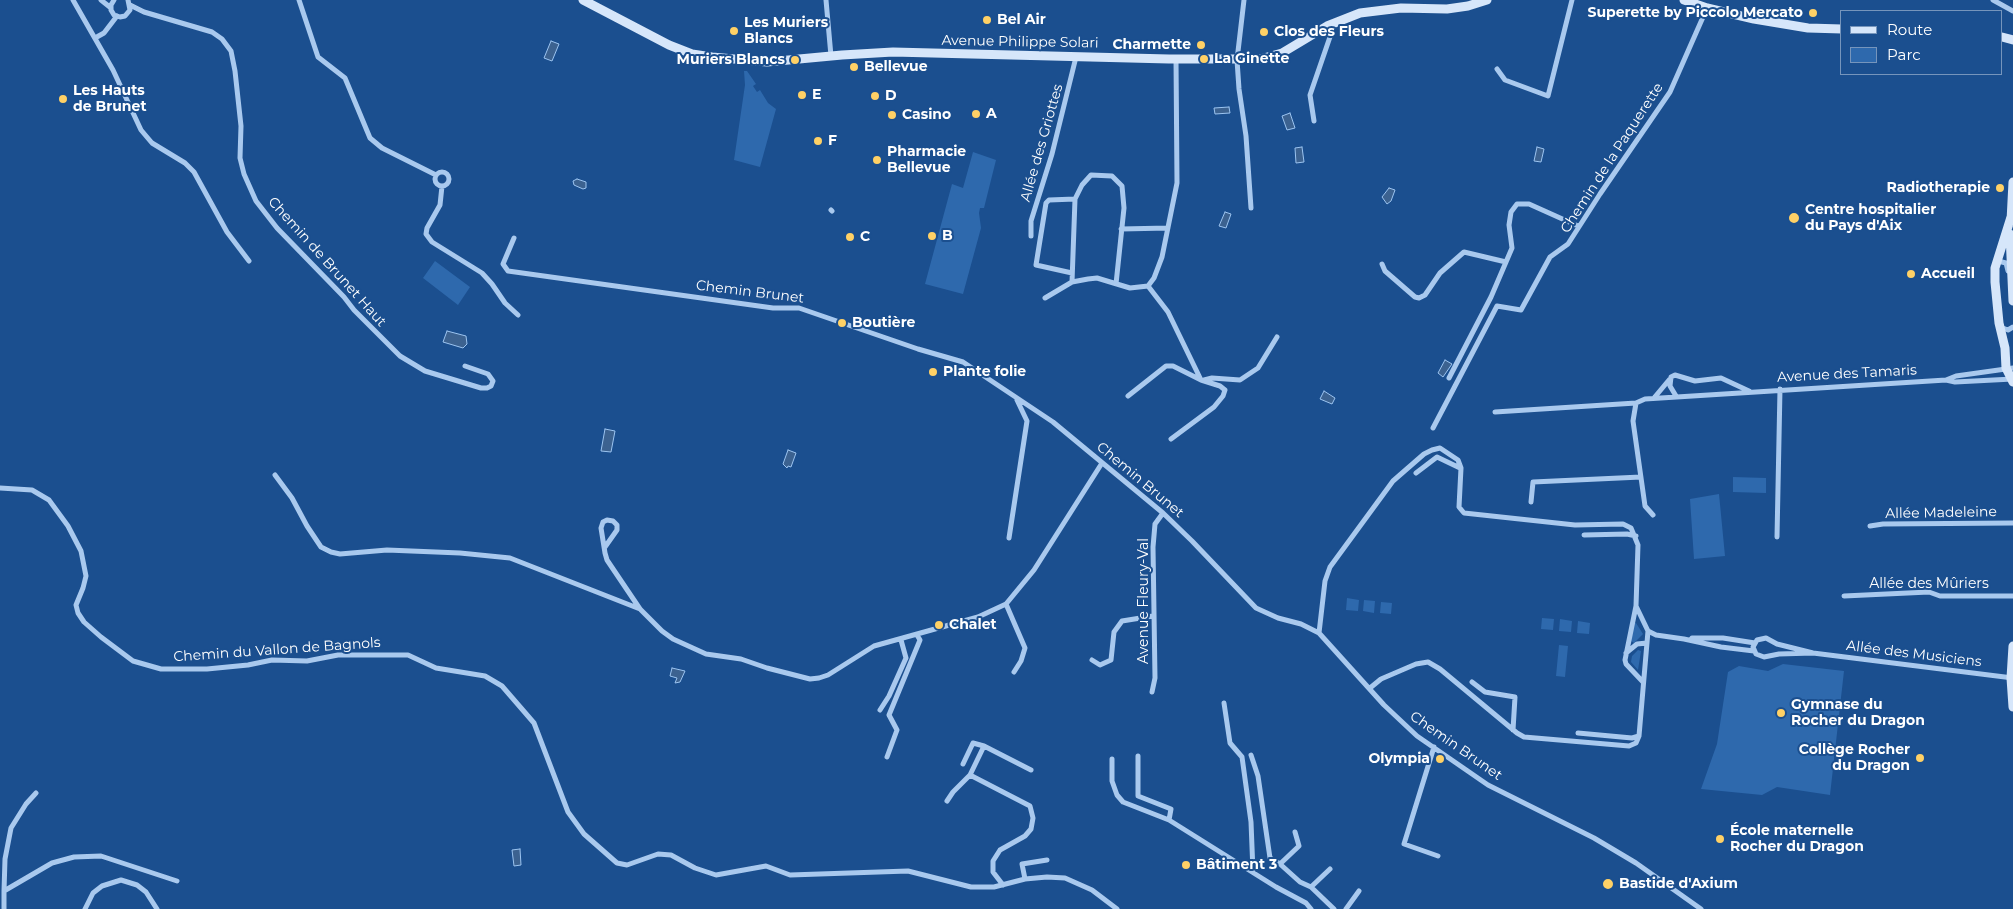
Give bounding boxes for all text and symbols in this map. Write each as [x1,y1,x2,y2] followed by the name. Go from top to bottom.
[1587,5,1803,21] place label: Superette by Piccolo Mercato
[1807,7,1819,19] marker: Superette by Piccolo Mercato
[1840,10,2003,75] legend
[997,12,1046,28] place label: Bel Air
[981,14,993,26] marker: Bel Air
[744,15,828,48] place label: Les Muriers Blancs
[1887,20,1932,39] text: Route
[1274,24,1384,40] place label: Clos des Fleurs
[728,25,740,37] marker: Les Muriers Blancs
[1258,26,1270,38] marker: Clos des Fleurs
[941,32,1099,52] street label: Avenue Philippe Solari
[1112,37,1191,53] place label: Charmette
[1195,39,1207,51] marker: Charmette
[1887,45,1921,64] text: Parc
[1214,51,1289,67] place label: La Ginette
[677,52,785,68] place label: Muriers Blancs
[1198,53,1210,65] marker: La Ginette
[789,54,801,66] marker: Muriers Blancs
[864,59,927,75] place label: Bellevue
[848,61,860,73] marker: Bellevue
[1557,80,1667,236] street label: Chemin de la Paquerette
[1017,82,1067,204] street label: Allée des Griottes
[73,83,146,115] place label: Les Hauts de Brunet
[812,87,821,103] place label: E
[885,88,897,104] place label: D
[796,89,808,101] marker: E
[869,90,881,102] marker: D
[57,93,69,105] marker: Les Hauts de Brunet
[986,106,997,122] place label: A
[902,107,951,123] place label: Casino
[970,108,982,120] marker: A
[886,109,898,121] marker: Casino
[828,133,837,149] place label: F
[812,135,824,147] marker: F
[887,144,966,176] place label: Pharmacie Bellevue
[871,154,883,166] marker: Pharmacie Bellevue
[1887,180,1990,196] place label: Radiotherapie
[1994,182,2006,194] marker: Radiotherapie
[264,194,390,330] street label: Chemin de Brunet Haut
[1805,202,1936,234] place label: Centre hospitalier du Pays d'Aix
[1787,211,1801,225] marker: Centre hospitalier du Pays d'Aix
[942,228,953,244] place label: B
[860,229,870,245] place label: C
[926,230,938,242] marker: B
[844,231,856,243] marker: C
[1921,266,1975,282] place label: Accueil
[1905,268,1917,280] marker: Accueil
[695,277,805,307] street label: Chemin Brunet
[852,315,915,331] place label: Boutière
[836,317,848,329] marker: Boutière
[1777,362,1917,386] street label: Avenue des Tamaris
[943,364,1026,380] place label: Plante folie
[927,366,939,378] marker: Plante folie
[1093,439,1187,521] street label: Chemin Brunet
[1885,504,1997,522] street label: Allée Madeleine
[1136,538,1152,664] street label: Avenue Fleury-Val
[1869,576,1989,592] street label: Allée des Mûriers
[949,617,997,633] place label: Chalet
[933,619,945,631] marker: Chalet
[173,634,381,666] street label: Chemin du Vallon de Bagnols
[1845,637,1983,671] street label: Allée des Musiciens
[1791,697,1925,730] place label: Gymnase du Rocher du Dragon
[1775,707,1787,719] marker: Gymnase du Rocher du Dragon
[1407,708,1505,784] street label: Chemin Brunet
[1799,742,1910,774] place label: Collège Rocher du Dragon
[1368,751,1430,767] place label: Olympia
[1914,752,1926,764] marker: Collège Rocher du Dragon
[1434,753,1446,765] marker: Olympia
[1730,823,1864,856] place label: École maternelle Rocher du Dragon
[1714,833,1726,845] marker: École maternelle Rocher du Dragon
[1196,857,1277,873] place label: Bâtiment 3
[1180,859,1192,871] marker: Bâtiment 3
[1619,876,1738,892] place label: Bastide d'Axium
[1601,877,1615,891] marker: Bastide d'Axium

